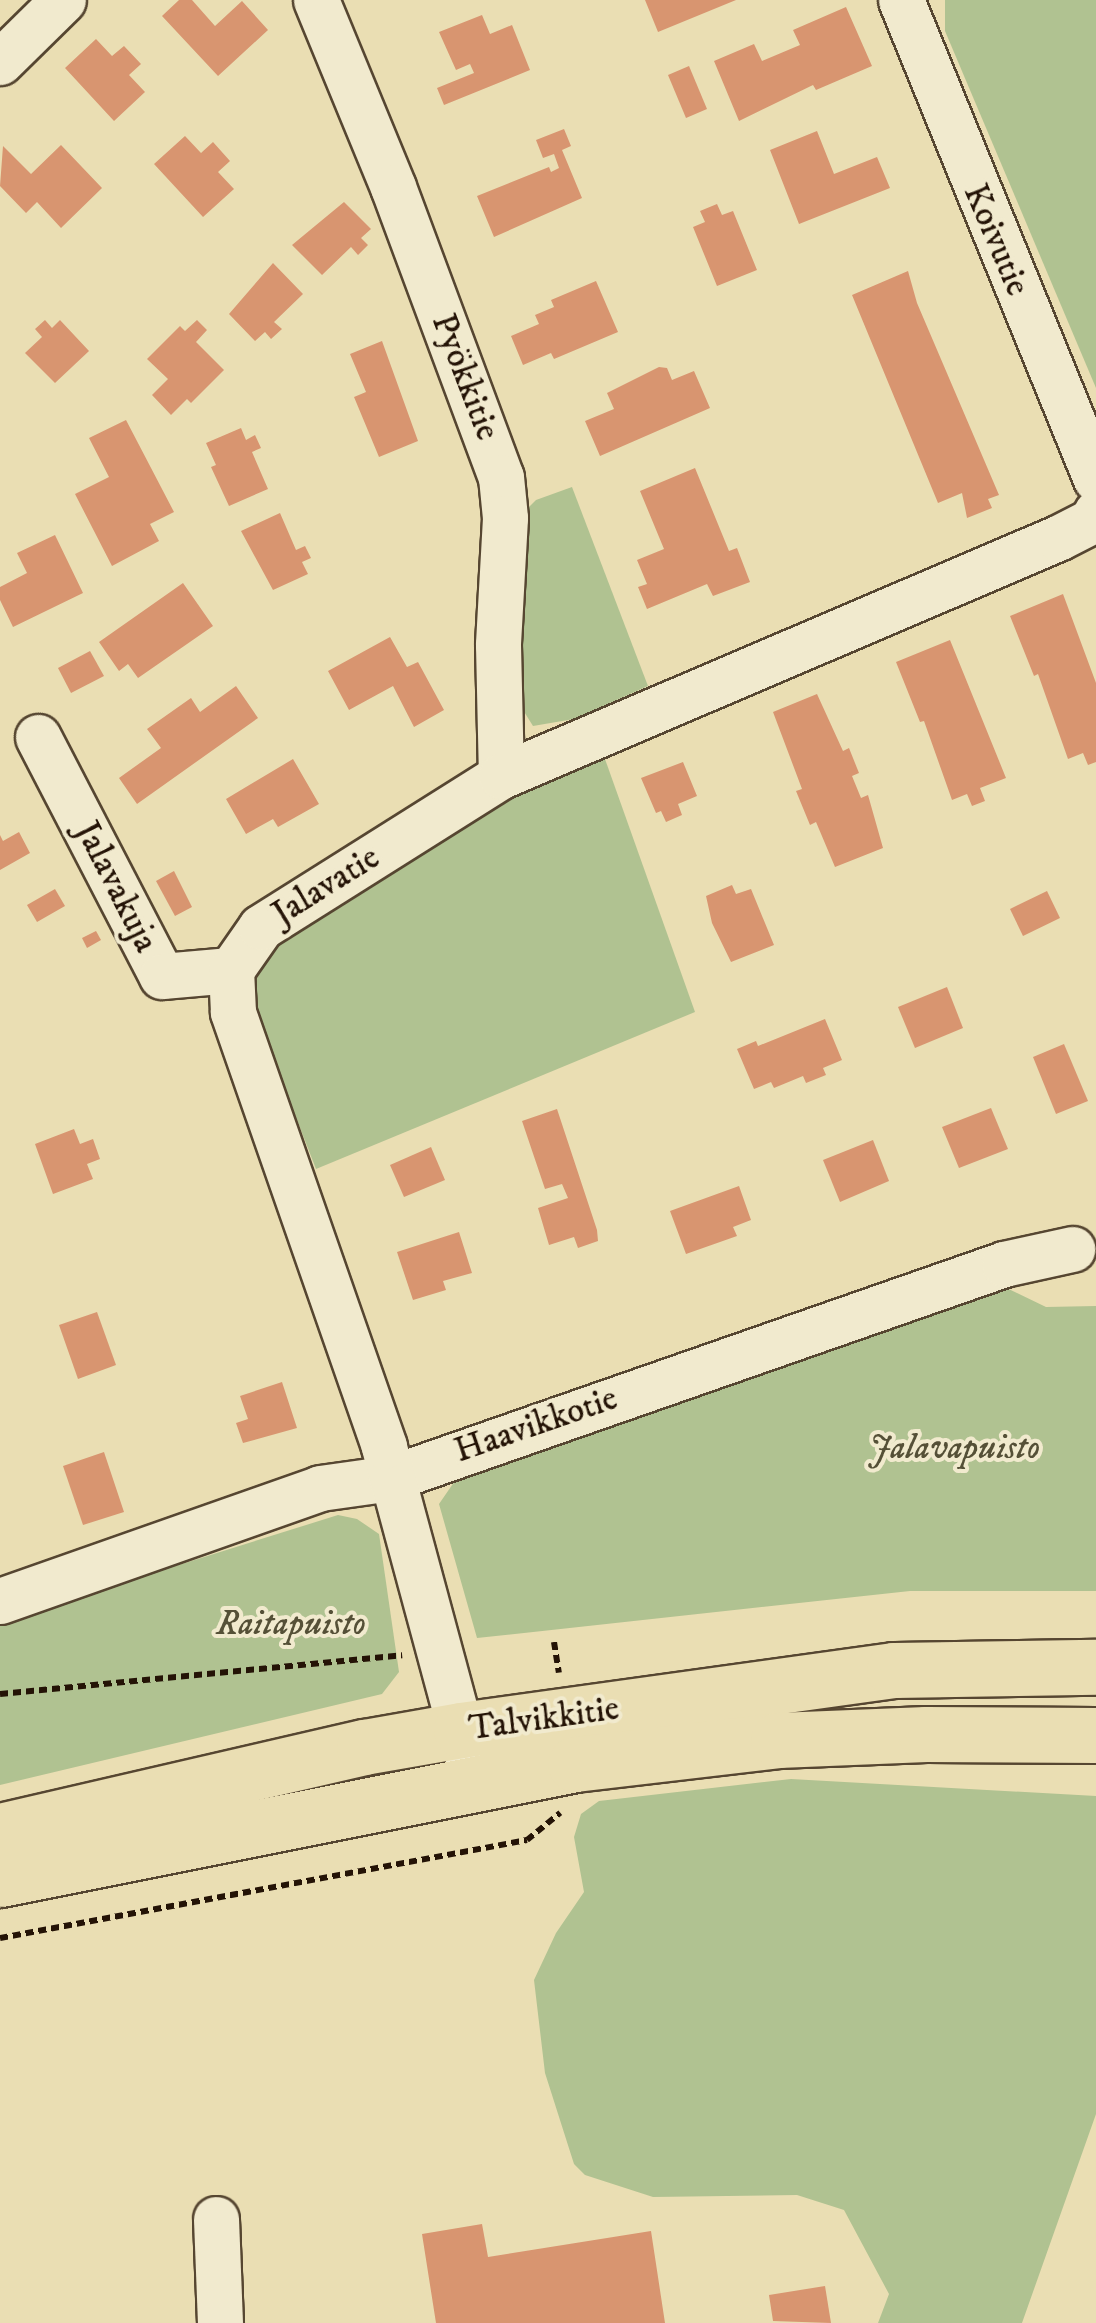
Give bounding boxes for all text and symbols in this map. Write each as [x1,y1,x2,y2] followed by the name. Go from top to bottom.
[954,178,1038,302] street label: Koivutie
[422,308,508,446] street label: Pyökkitie
[65,815,167,959] street label: Jalavakuja
[265,837,387,935] street label: Jalavatie
[449,1378,623,1472] street label: Haavikkotie
[868,1427,1040,1469] park label: Jalavapuisto
[216,1603,366,1645] park label: Raitapuisto
[466,1688,622,1750] street label: Talvikkitie

